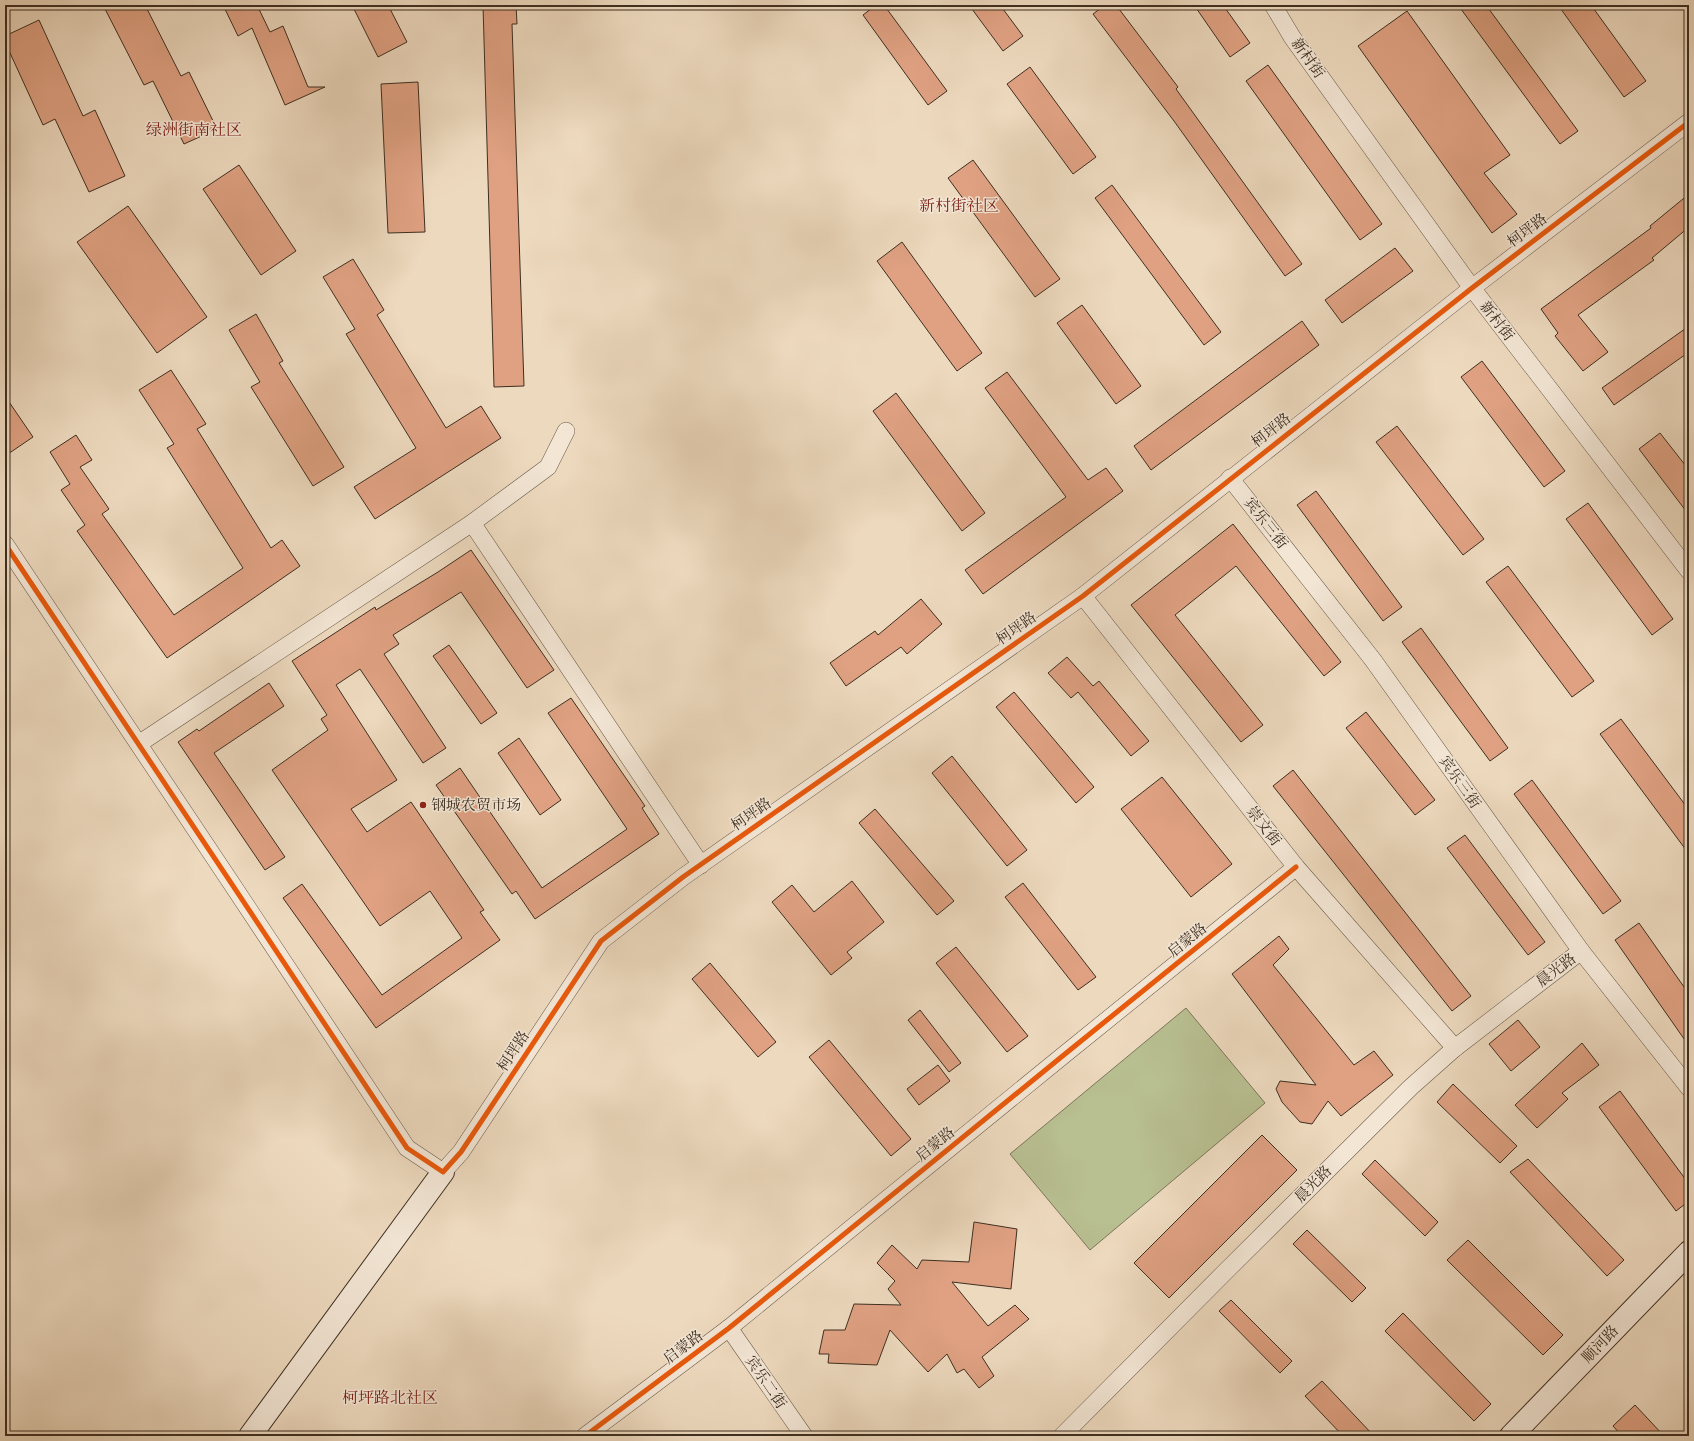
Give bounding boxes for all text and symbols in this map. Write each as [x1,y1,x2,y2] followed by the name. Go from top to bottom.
[1287,34,1328,82] street label: 新村街
[146,120,242,140] district label: 绿洲街南社区
[919,196,999,216] district label: 新村街社区
[1504,209,1551,252] street label: 柯坪路
[1475,298,1518,345] street label: 新村街
[1248,409,1295,452] street label: 柯坪路
[1240,494,1292,553] street label: 宾乐三街
[992,608,1040,649] street label: 柯坪路
[1435,752,1485,812] street label: 宾乐三街
[727,794,775,835] street label: 柯坪路
[431,796,521,815] place label: 钢城农贸市场
[418,800,428,810] marker: 钢城农贸市场
[1242,803,1285,850] street label: 崇文街
[1164,919,1211,962] street label: 启蒙路
[1533,949,1580,992] street label: 晨光路
[493,1027,534,1075] street label: 柯坪路
[912,1123,959,1166] street label: 启蒙路
[1291,1162,1336,1207] street label: 晨光路
[1578,1322,1623,1367] street label: 顺河路
[660,1326,707,1369] street label: 启蒙路
[741,1352,790,1412] street label: 宾乐二街
[342,1388,438,1408] district label: 柯坪路北社区

